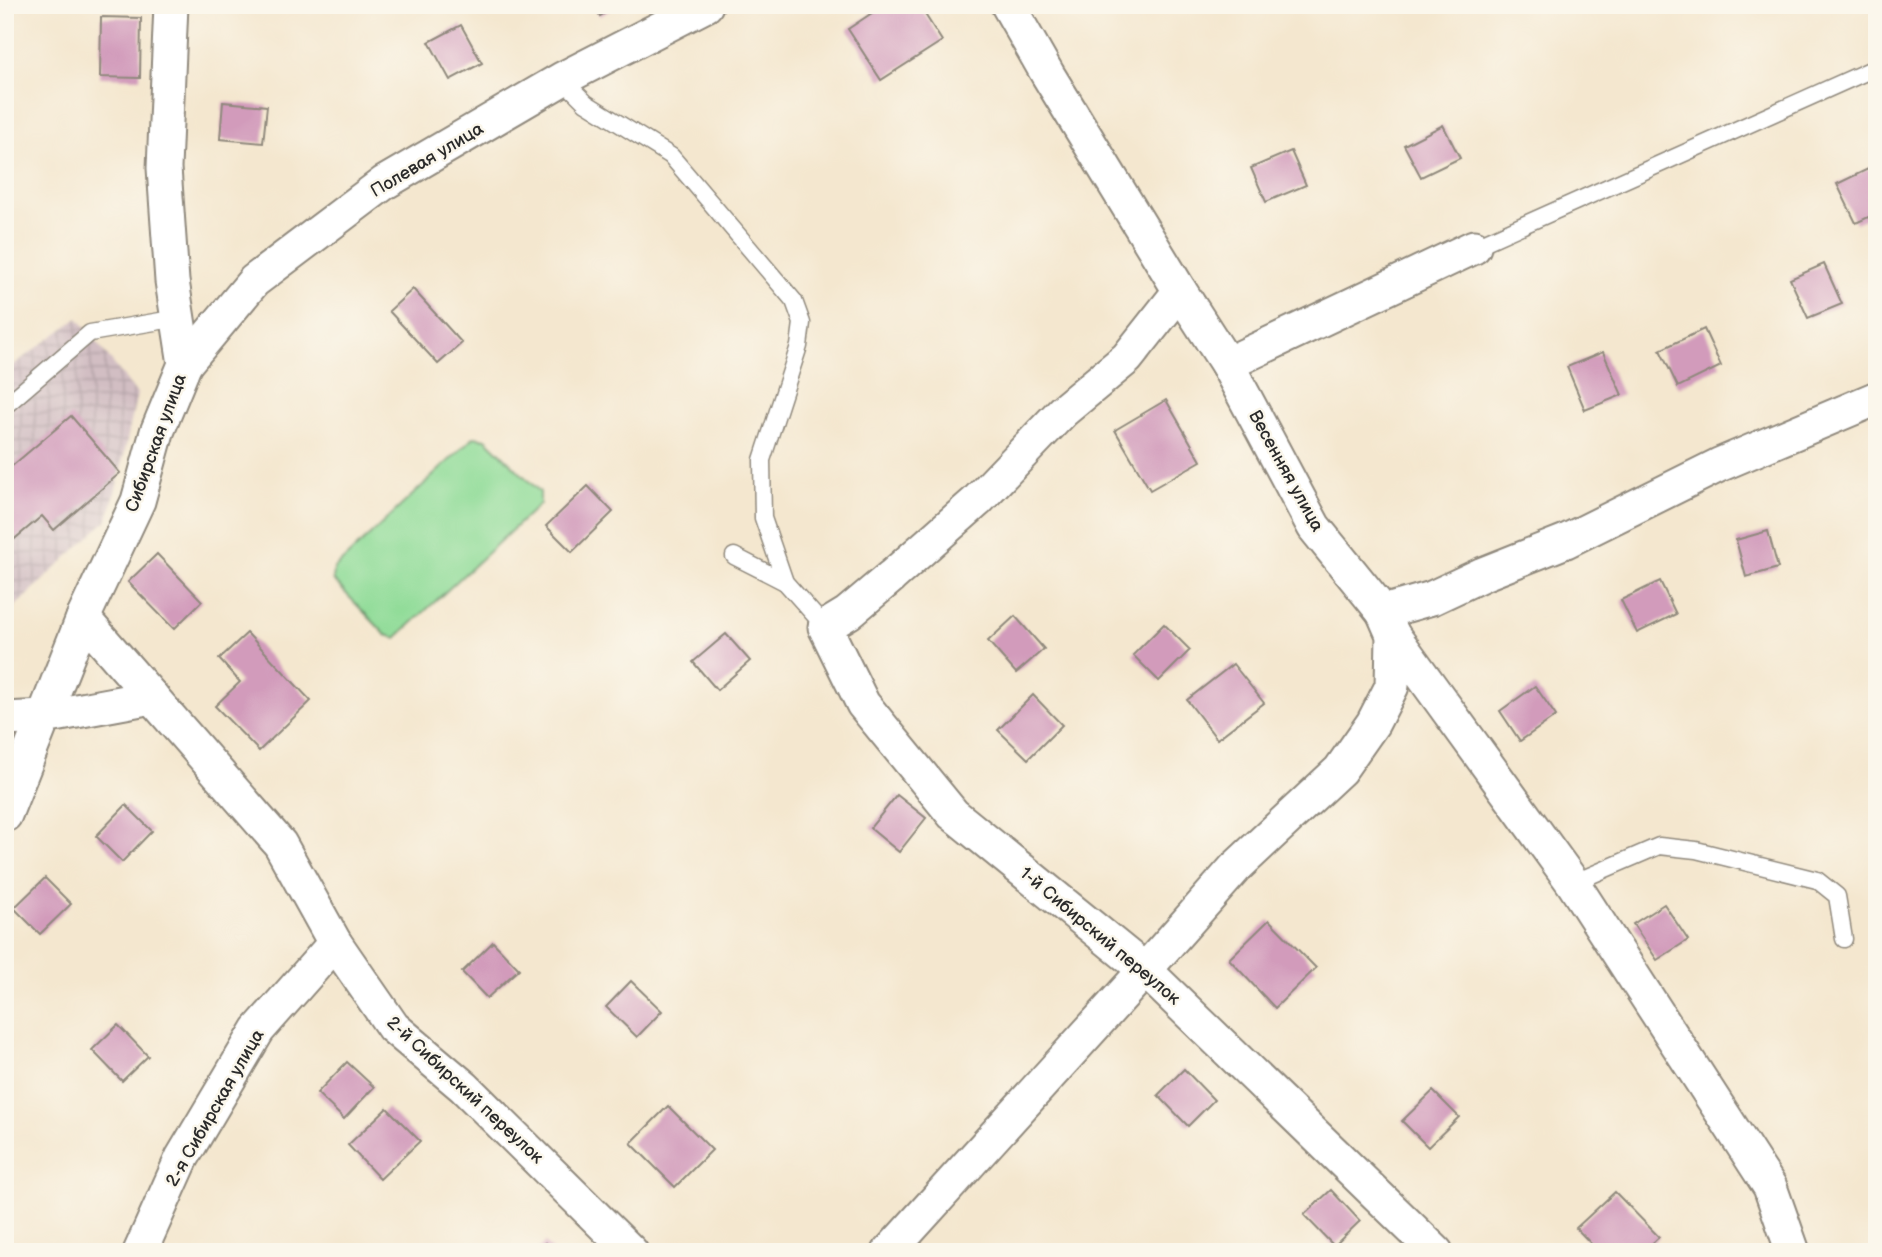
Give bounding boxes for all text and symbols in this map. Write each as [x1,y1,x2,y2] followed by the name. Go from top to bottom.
[367,118,487,202] street label: Полевая улица
[121,371,191,515] street label: Сибирская улица
[1244,407,1328,536] street label: Весенняя улица
[1016,863,1185,1009] street label: 1-й Сибирский переулок
[382,1012,548,1168] street label: 2-й Сибирский переулок
[161,1025,269,1190] street label: 2-я Сибирская улица

